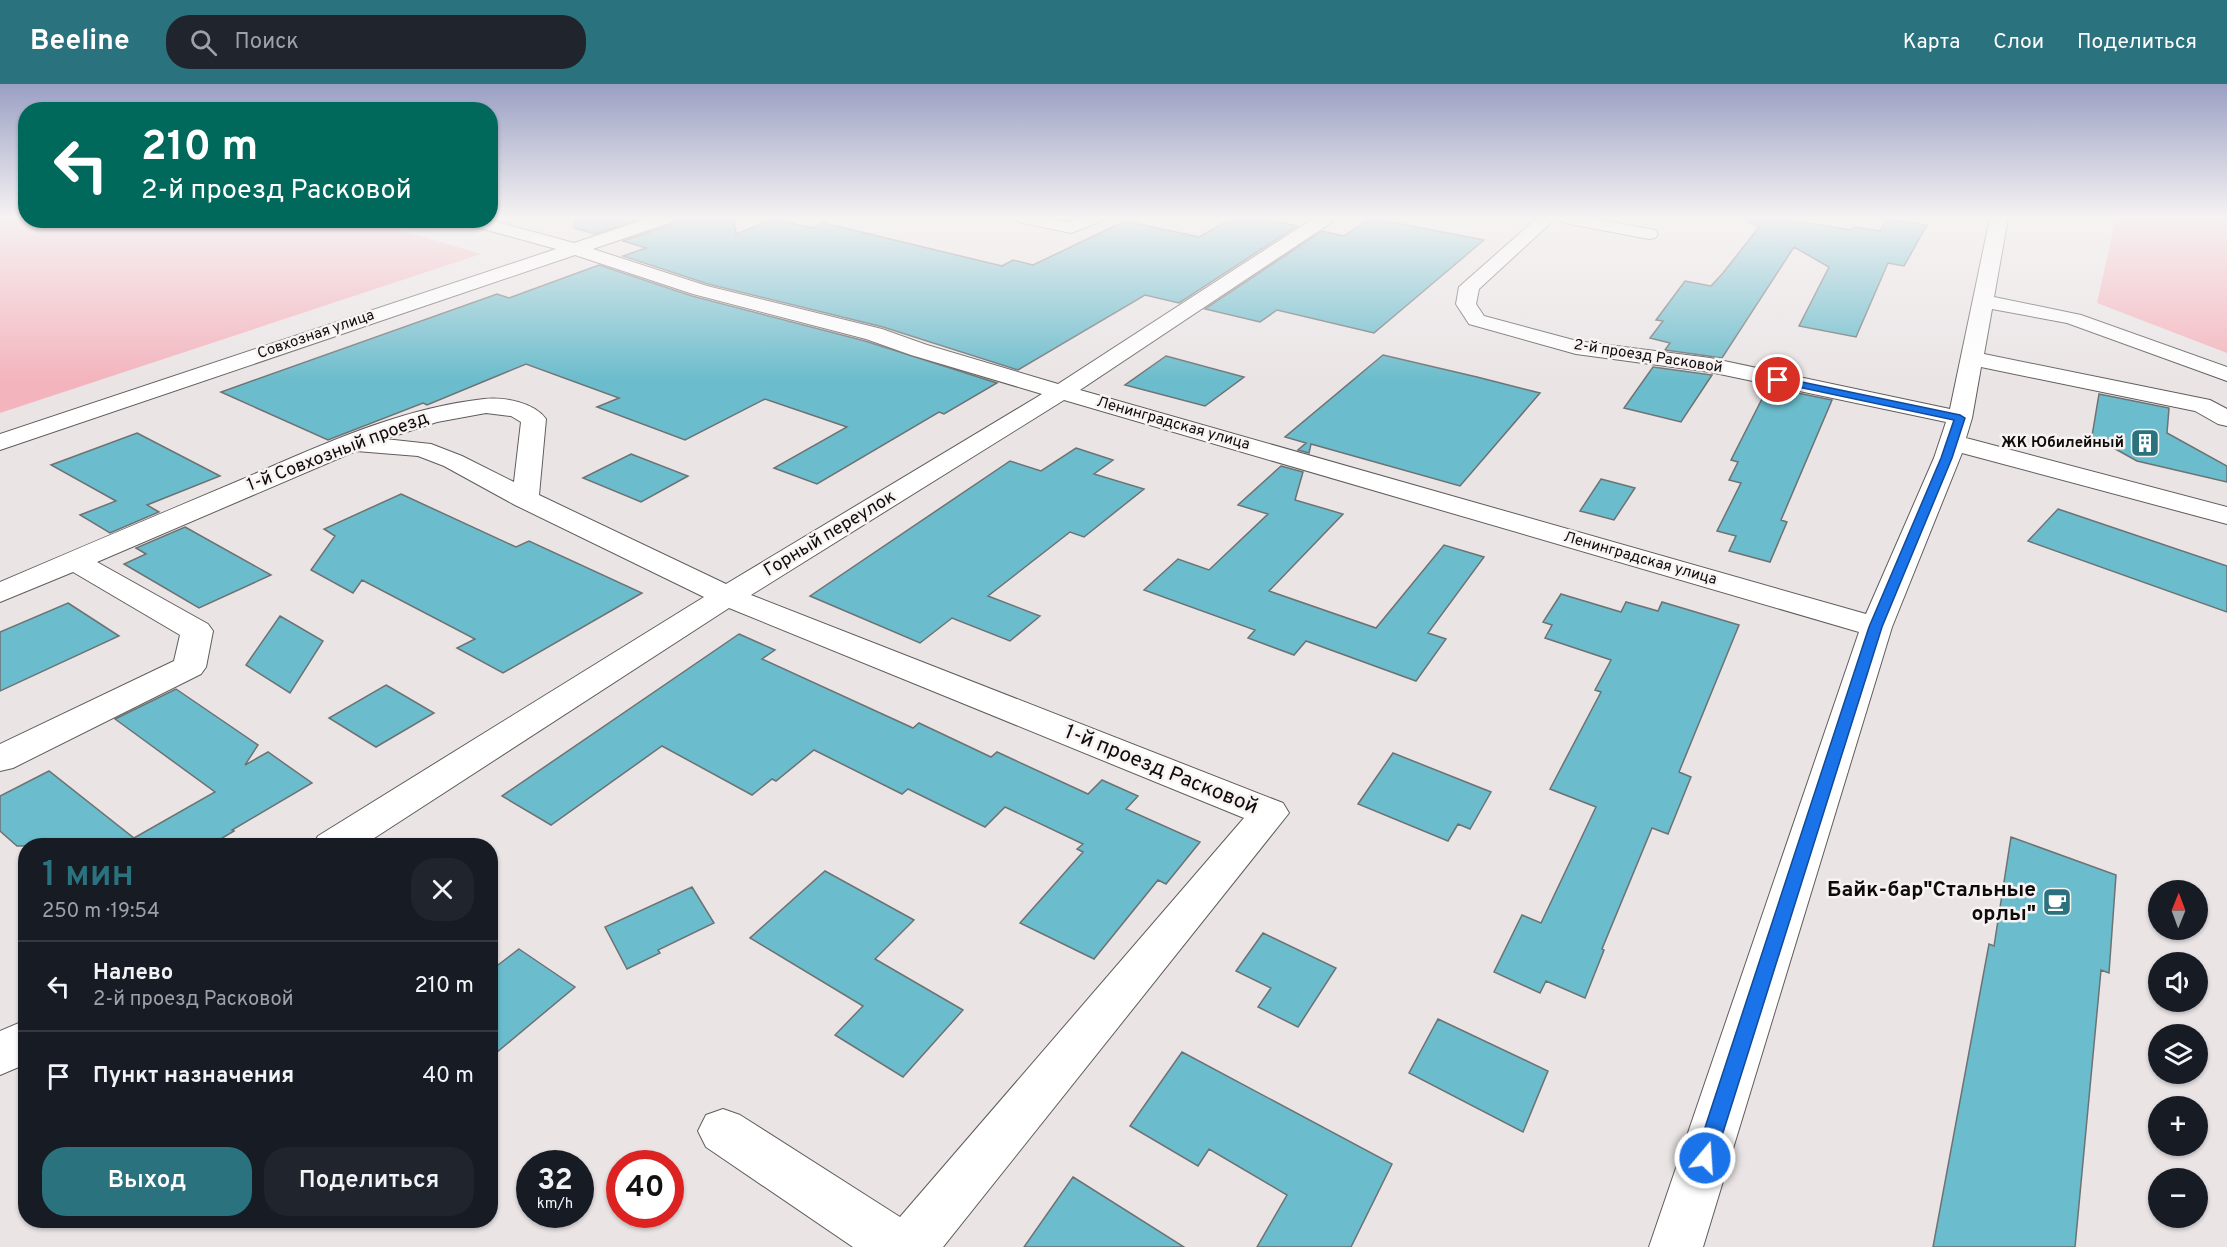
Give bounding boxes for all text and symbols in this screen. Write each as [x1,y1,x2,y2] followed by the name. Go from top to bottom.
[166,15,586,69] search box
[30,24,130,60] text: Beeline
[187,26,220,59] icon: search
[235,29,299,56] text: Поиск
[1903,29,1960,56] text: Карта
[1993,29,2044,56] text: Слои
[2077,29,2197,56] text: Поделиться
[141,122,258,175] text: 210 m
[42,126,120,204] icon: left
[141,174,412,208] text: 2-й проезд Расковой
[255,306,377,364] street label: Совхозная улица
[1572,336,1724,378] street label: 2-й проезд Расковой
[1752,354,1803,405] pin
[1761,363,1794,396] icon: arrive
[1094,393,1252,455] street label: Ленинградская улица
[244,407,432,497] street label: 1-й Совхозный проезд
[2129,427,2161,459] building icon: ЖК Юбилейный
[2001,434,2124,453] place label: ЖК Юбилейный
[760,486,900,582] street label: Горный переулок
[1561,528,1719,590] street label: Ленинградская улица
[1060,719,1262,821] street label: 1-й проезд Расковой
[42,853,134,899] text: 1 мин
[411,858,474,921] button: close
[1827,877,2036,928] place label: Байк-бар"Стальные орлы"
[2148,880,2208,940] north arrow
[2148,880,2208,1228] map controls
[2041,886,2073,918] cafe icon: Байк-бар"Стальные орлы"
[42,899,160,925] text: 250 m · 19:54
[2148,952,2208,1012] button: sound
[93,960,173,987] text: Налево
[42,970,75,1003] icon: left
[414,973,474,1000] text: 210 m
[93,987,293,1013] text: 2-й проезд Расковой
[2148,1024,2208,1084] button: layers
[42,1060,75,1093] icon: arrive
[93,1063,294,1090] text: Пункт назначения
[422,1063,474,1090] text: 40 m
[2148,1096,2208,1156] button: +
[1673,1126,1737,1190] position arrow
[42,1147,252,1216] button: Выход
[264,1147,474,1216] button: Поделиться
[606,1150,684,1228] speed limit sign: 40
[537,1163,573,1200] text: 32
[2148,1168,2208,1228] button: −
[537,1195,573,1214] text: km/h

